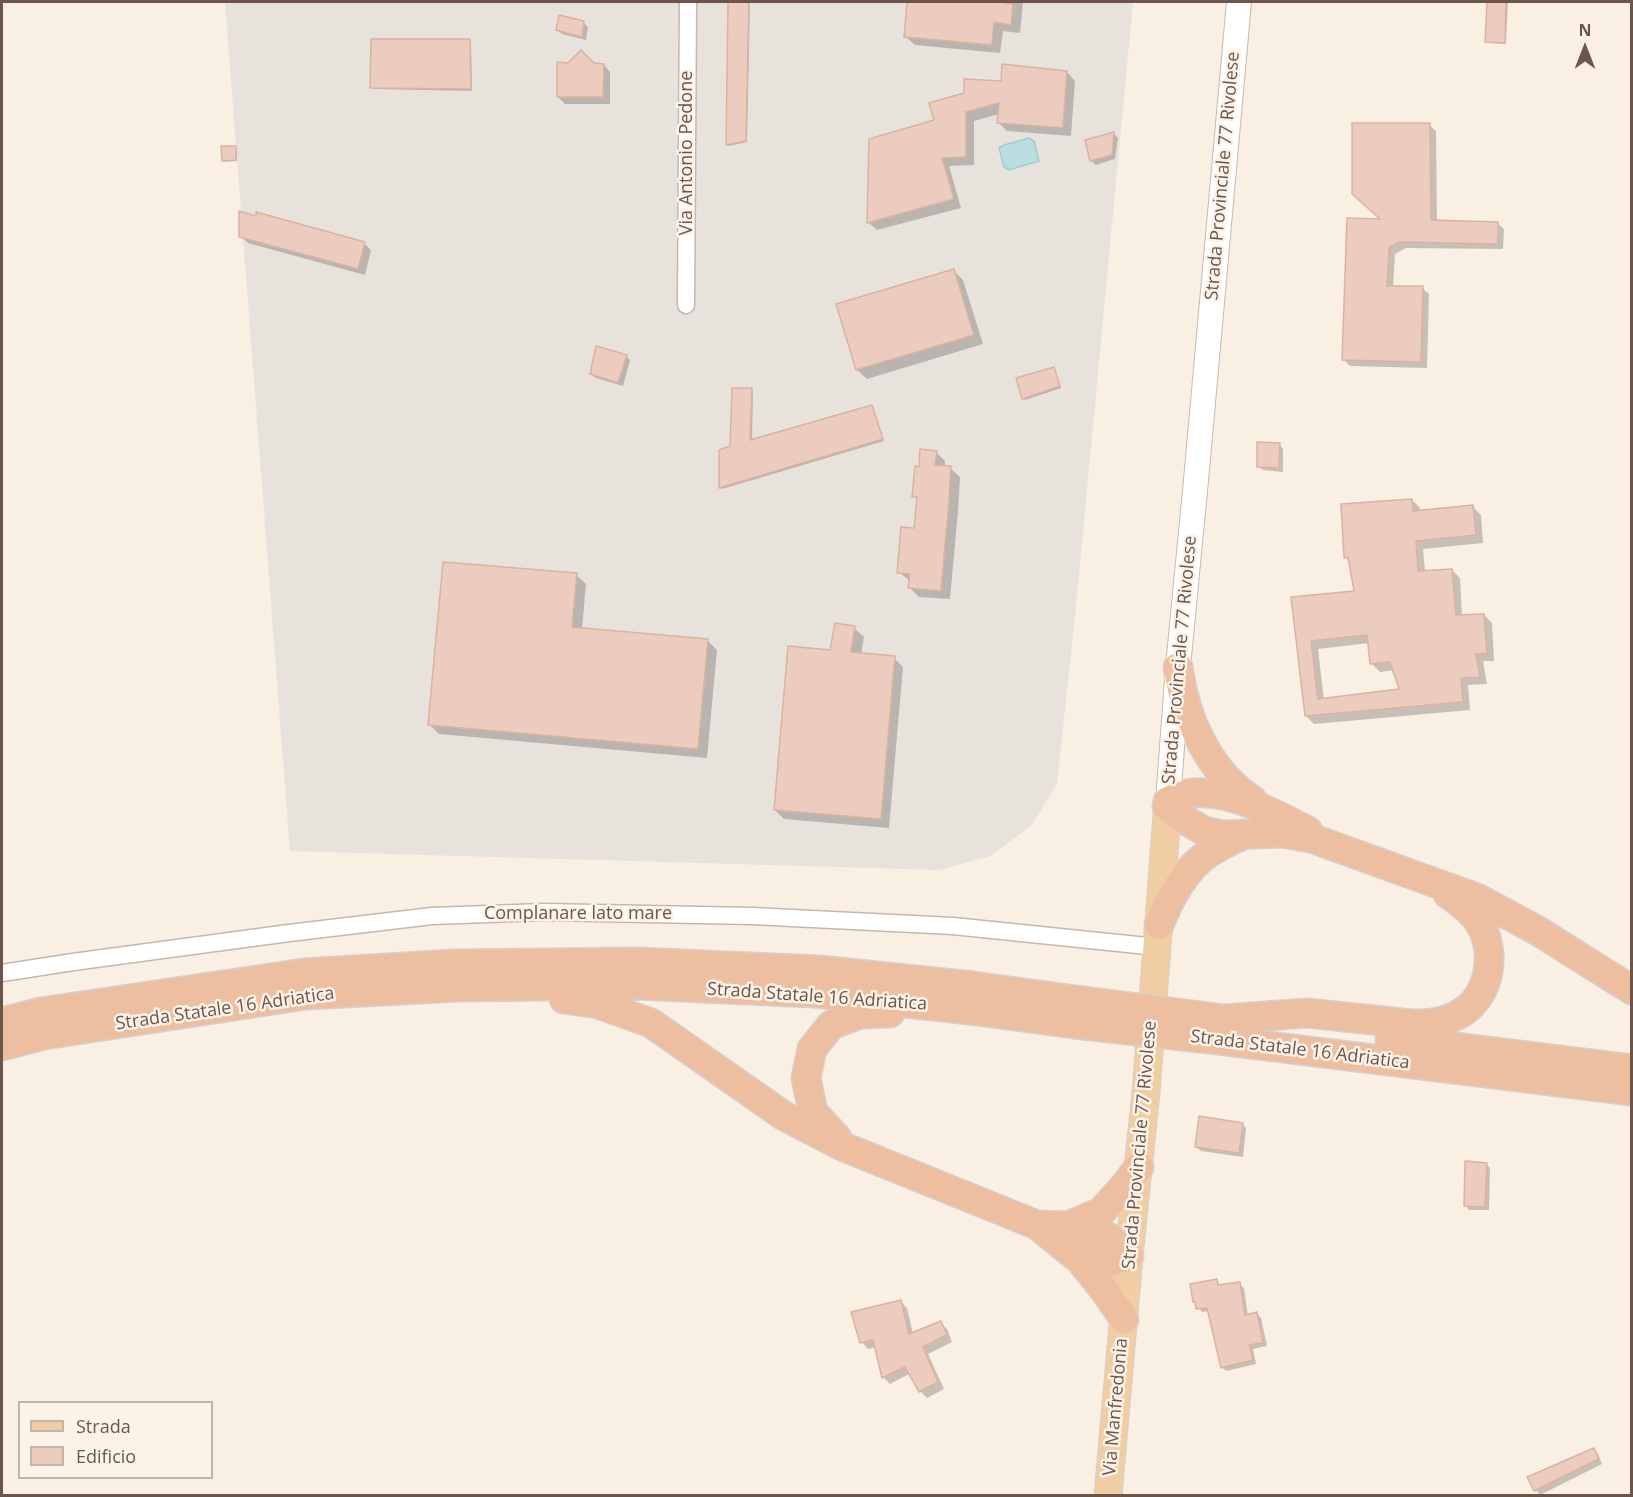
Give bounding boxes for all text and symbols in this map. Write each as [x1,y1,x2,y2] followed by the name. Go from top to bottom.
[1555,18,1615,78] north arrow
[1578,19,1592,41] text: N
[1201,51,1245,301] street label: Strada Provinciale 77 Rivolese
[676,71,698,235] street label: Via Antonio Pedone
[1158,535,1202,785] street label: Strada Provinciale 77 Rivolese
[484,903,672,925] street label: Complanare lato mare
[706,979,928,1015] street label: Strada Statale 16 Adriatica
[114,983,336,1035] street label: Strada Statale 16 Adriatica
[1118,1020,1162,1270] street label: Strada Provinciale 77 Rivolese
[1189,1026,1411,1074] street label: Strada Statale 16 Adriatica
[1099,1337,1133,1477] street label: Via Manfredonia
[18,1401,213,1479] legend
[76,1414,131,1438] text: Strada
[76,1444,136,1468] text: Edificio

